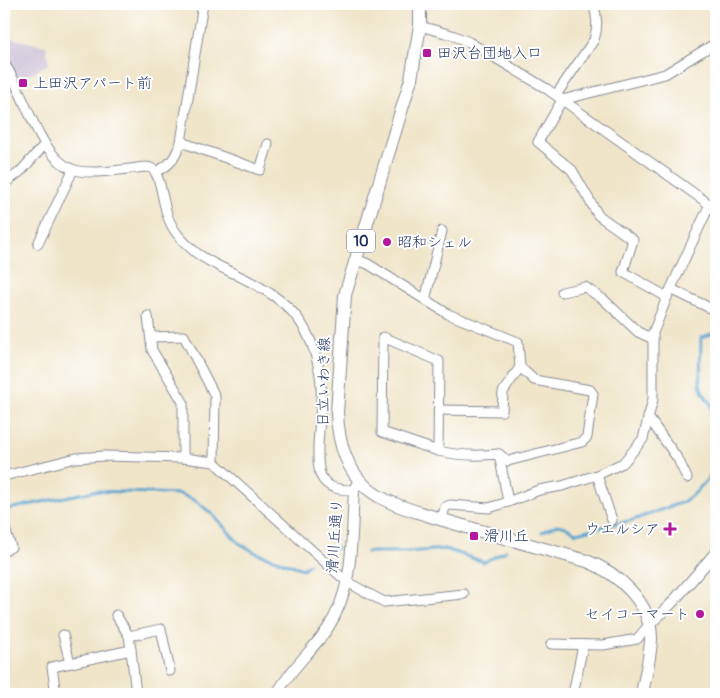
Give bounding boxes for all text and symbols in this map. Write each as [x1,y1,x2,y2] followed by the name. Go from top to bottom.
[437,44,542,63] place label: 田沢台団地入口
[421,47,433,59] marker: 田沢台団地入口
[33,74,152,93] place label: 上田沢アパート前
[17,77,29,89] marker: 上田沢アパート前
[347,230,375,252] road number: 10
[397,233,472,252] place label: 昭和シェル
[381,236,393,248] marker: 昭和シェル
[314,337,334,427] street label: 日立いわき線
[323,498,347,574] street label: 滑川丘通り
[585,520,660,539] place label: ウエルシア
[664,523,676,535] marker: ウエルシア
[484,527,529,546] place label: 滑川丘
[468,530,480,542] marker: 滑川丘
[585,605,690,624] place label: セイコーマート
[694,608,706,620] marker: セイコーマート

